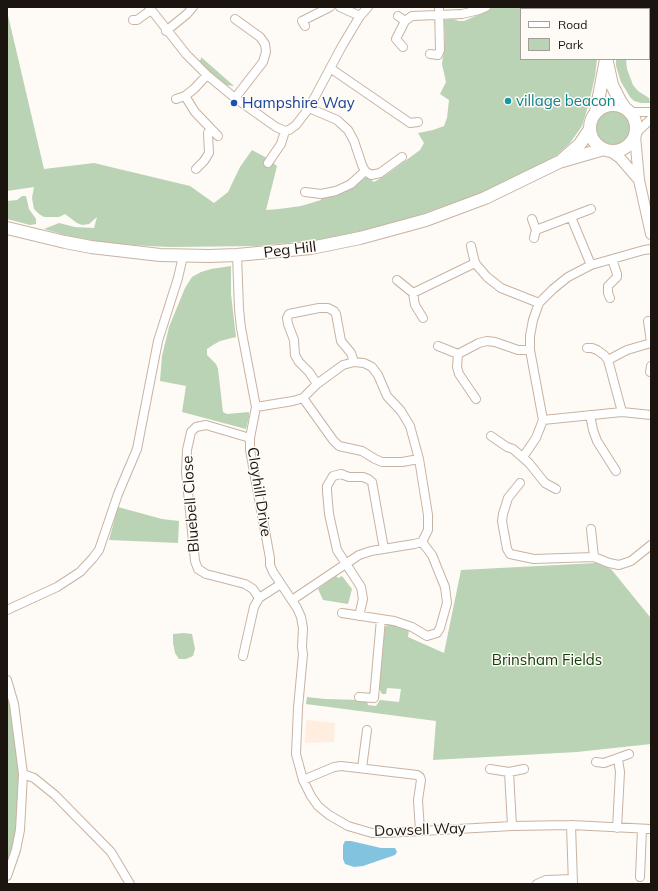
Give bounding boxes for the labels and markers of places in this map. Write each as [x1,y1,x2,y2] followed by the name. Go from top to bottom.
[516,92,616,110] place label: village beacon
[242,94,355,112] place label: Hampshire Way
[503,96,513,106] marker: village beacon
[229,98,239,108] marker: Hampshire Way

